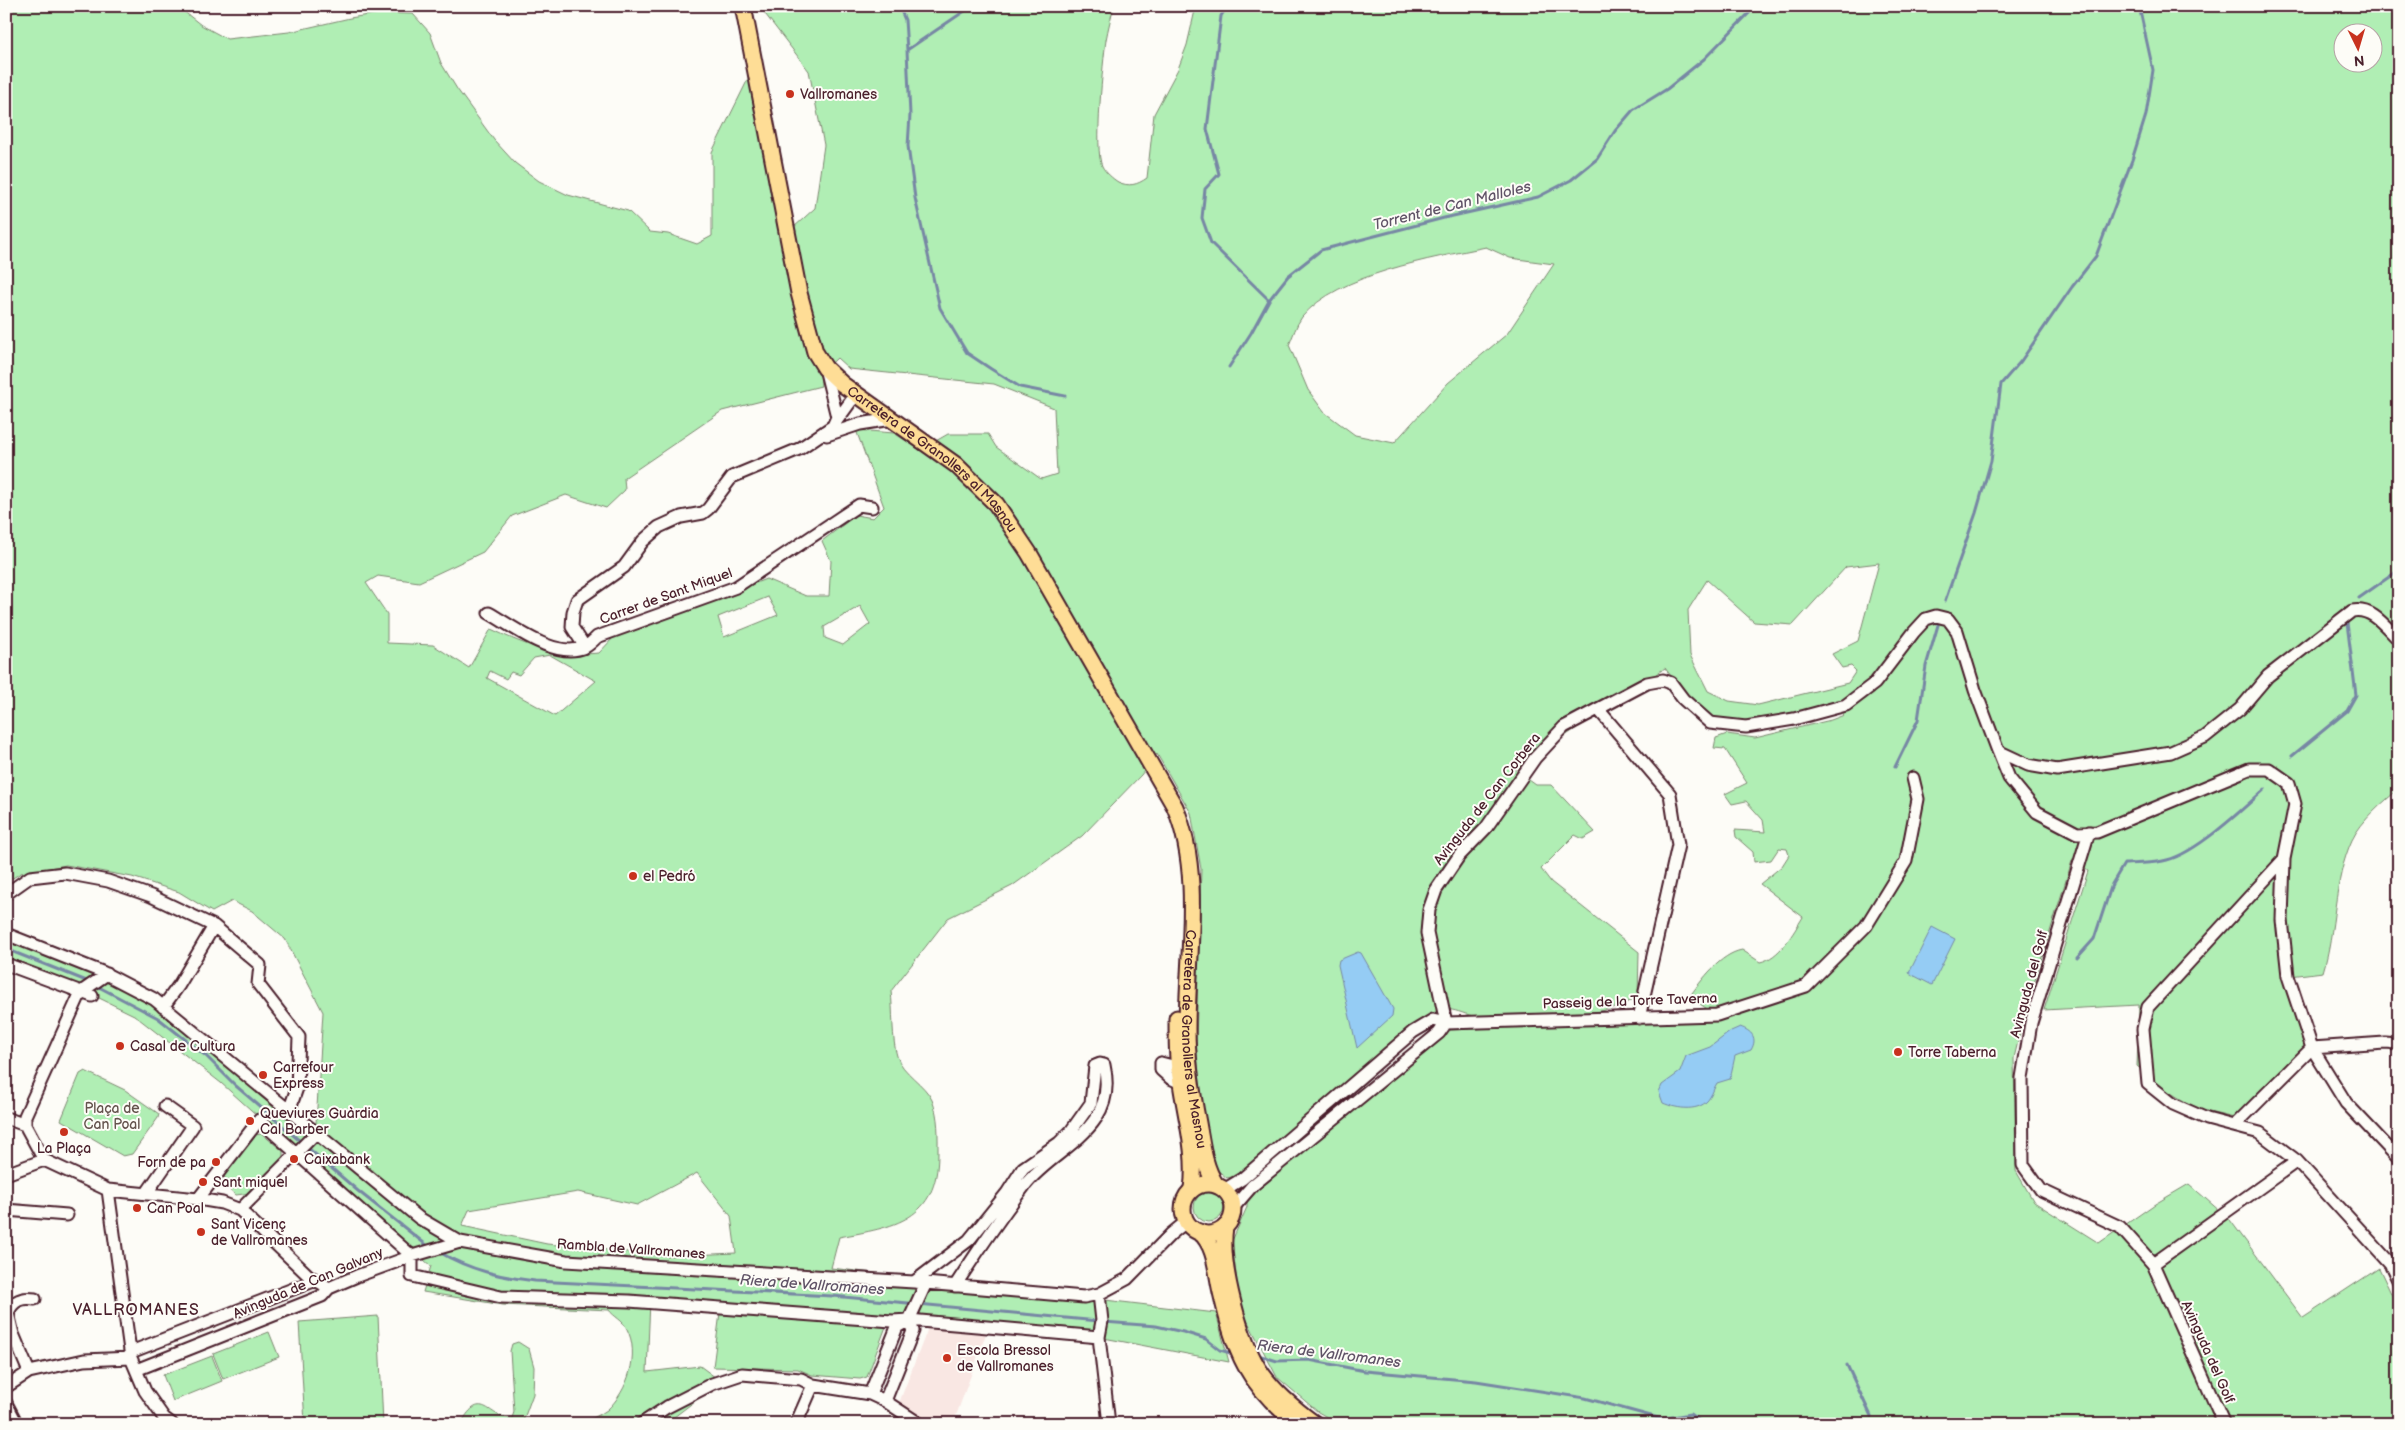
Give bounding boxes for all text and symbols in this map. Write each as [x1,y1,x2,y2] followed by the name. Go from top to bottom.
[2332,22,2382,72] north arrow
[2353,52,2365,69] text: N
[800,86,877,103] place label: Vallromanes
[784,88,796,100] marker: Vallromanes
[1371,177,1533,235] water label: Torrent de Can Malloles
[844,382,1021,536] street label: Carretera de Granollers al Masnou
[597,564,735,628] street label: Carrer de Sant Miquel
[1430,729,1544,869] street label: Avinguda de Can Corbera
[643,868,696,885] place label: el Pedró
[627,870,639,882] marker: el Pedró
[2006,928,2052,1040] street label: Avinguda del Golf
[1178,929,1211,1150] street label: Carretera de Granollers al Masnou
[1542,989,1718,1013] street label: Passeig de la Torre Taverna
[130,1038,235,1055] place label: Casal de Cultura
[114,1040,126,1052] marker: Casal de Cultura
[1908,1044,1996,1061] place label: Torre Taberna
[1892,1046,1904,1058] marker: Torre Taberna
[273,1059,334,1092] place label: Carrefour Express
[257,1069,269,1081] marker: Carrefour Express
[84,1100,140,1133] park label: Plaça de Can Poal
[260,1105,379,1138] place label: Queviures Guàrdia Cal Barber
[244,1115,256,1127] marker: Queviures Guàrdia Cal Barber
[58,1126,70,1138] marker: La Plaça
[37,1140,91,1157] place label: La Plaça
[304,1151,370,1168] place label: Caixabank
[288,1153,300,1165] marker: Caixabank
[137,1154,206,1171] place label: Forn de pa
[210,1156,222,1168] marker: Forn de pa
[213,1174,288,1191] place label: Sant miquel
[197,1176,209,1188] marker: Sant miquel
[147,1200,204,1217] place label: Can Poal
[131,1202,143,1214] marker: Can Poal
[211,1216,308,1249] place label: Sant Vicenç de Vallromanes
[195,1226,207,1238] marker: Sant Vicenç de Vallromanes
[556,1235,706,1263] street label: Rambla de Vallromanes
[230,1243,386,1322] street label: Avinguda de Can Galvany
[739,1270,885,1300] water label: Riera de Vallromanes
[2178,1298,2239,1407] street label: Avinguda del Golf
[72,1301,200,1320] district label: VALLROMANES
[1256,1336,1403,1372] water label: Riera de Vallromanes
[957,1342,1054,1375] place label: Escola Bressol de Vallromanes
[941,1352,953,1364] marker: Escola Bressol de Vallromanes

